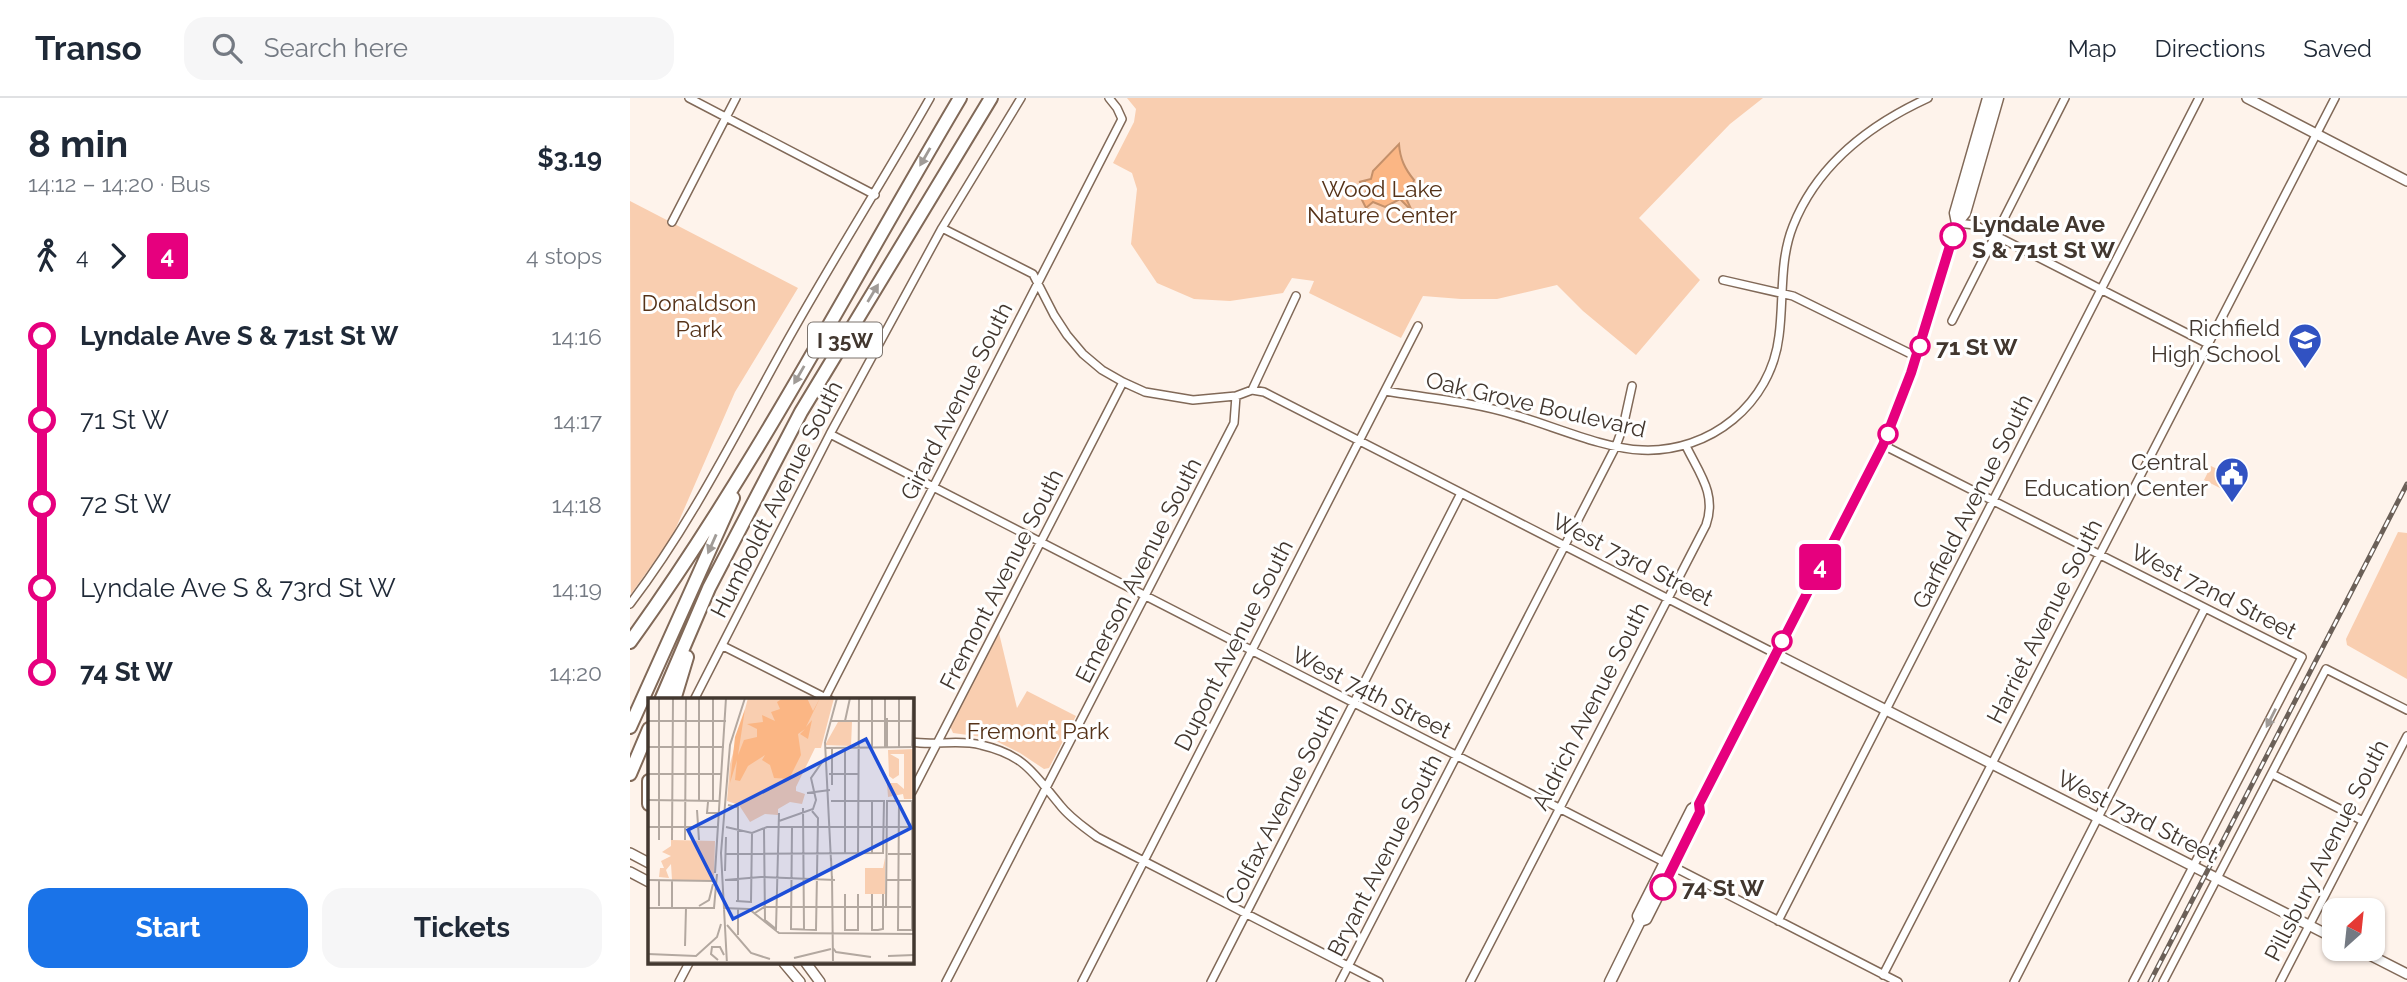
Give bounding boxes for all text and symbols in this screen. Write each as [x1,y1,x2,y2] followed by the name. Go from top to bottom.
[184,17,674,80] search box
[35,29,142,68] text: Transo
[208,29,246,67] icon: search
[264,33,408,63] text: Search here
[2068,34,2117,63] text: Map
[2155,34,2265,63] text: Directions
[2303,34,2372,63] text: Saved
[28,121,128,166] text: 8 min
[537,143,602,173] text: $3.19
[920,147,932,167] one-way arrow
[28,170,210,197] text: 14:12 – 14:20 · Bus
[1307,175,1457,228] park label: Wood Lake Nature Center
[1972,210,2116,263] place label: Lyndale Ave S & 71st St W
[1940,223,1966,249] marker: Lyndale Ave S & 71st St W
[28,237,66,275] icon: walk
[99,237,137,275] icon: forward
[161,241,174,270] text: 4
[76,242,89,269] text: 4
[526,242,602,269] text: 4 stops
[867,284,879,303] one-way arrow
[642,289,756,342] park label: Donaldson Park
[894,298,1018,504] street label: Girard Avenue South
[2151,314,2281,367] place label: Richfield High School
[80,321,398,351] text: Lyndale Ave S & 71st St W
[2286,321,2324,370] school or university icon: Richfield High School
[808,322,882,358] road number: I 35W
[552,323,602,350] text: 14:16
[1936,333,2018,360] place label: 71 St W
[1910,336,1930,356] marker: 71 St W
[793,365,805,385] one-way arrow
[1423,366,1649,442] street label: Oak Grove Boulevard
[704,376,848,622] street label: Humboldt Avenue South
[1906,389,2038,613] street label: Garfield Avenue South
[80,405,169,435] text: 71 St W
[553,407,602,434] text: 14:17
[1878,424,1898,444] unlabelled marker
[2024,448,2209,501] place label: Central Education Center
[1069,453,1207,687] street label: Emerson Avenue South
[2213,455,2251,504] public building icon: Central Education Center
[934,464,1068,694] street label: Fremont Avenue South
[80,489,171,519] text: 72 St W
[552,491,602,518] text: 14:18
[1548,507,1718,611] street label: West 73rd Street
[1981,514,2107,728] street label: Harriet Avenue South
[706,534,718,554] one-way arrow
[1168,535,1298,755] street label: Dupont Avenue South
[2127,538,2302,645] street label: West 72nd Street
[1797,544,1843,590] line badge: 4
[1813,552,1827,581] text: 4
[80,573,396,603] text: Lyndale Ave S & 73rd St W
[552,575,602,602] text: 14:19
[1526,598,1654,814] street label: Aldrich Avenue South
[1772,631,1792,651] unlabelled marker
[1288,640,1456,744] street label: West 74th Street
[80,657,173,687] text: 74 St W
[549,659,602,686] text: 14:20
[648,698,914,964] inset map
[1219,699,1343,909] street label: Colfax Avenue South
[2265,708,2276,728] one-way arrow
[967,717,1109,744] park label: Fremont Park
[2258,735,2394,965] street label: Pillsbury Avenue South
[1321,749,1447,961] street label: Bryant Avenue South
[2053,764,2223,868] street label: West 73rd Street
[1650,874,1676,900] marker: 74 St W
[1682,874,1765,901] place label: 74 St W
[28,888,308,968] button: Start
[322,888,602,968] button: Tickets
[2322,898,2385,961] north arrow
[2322,898,2385,961] map controls

